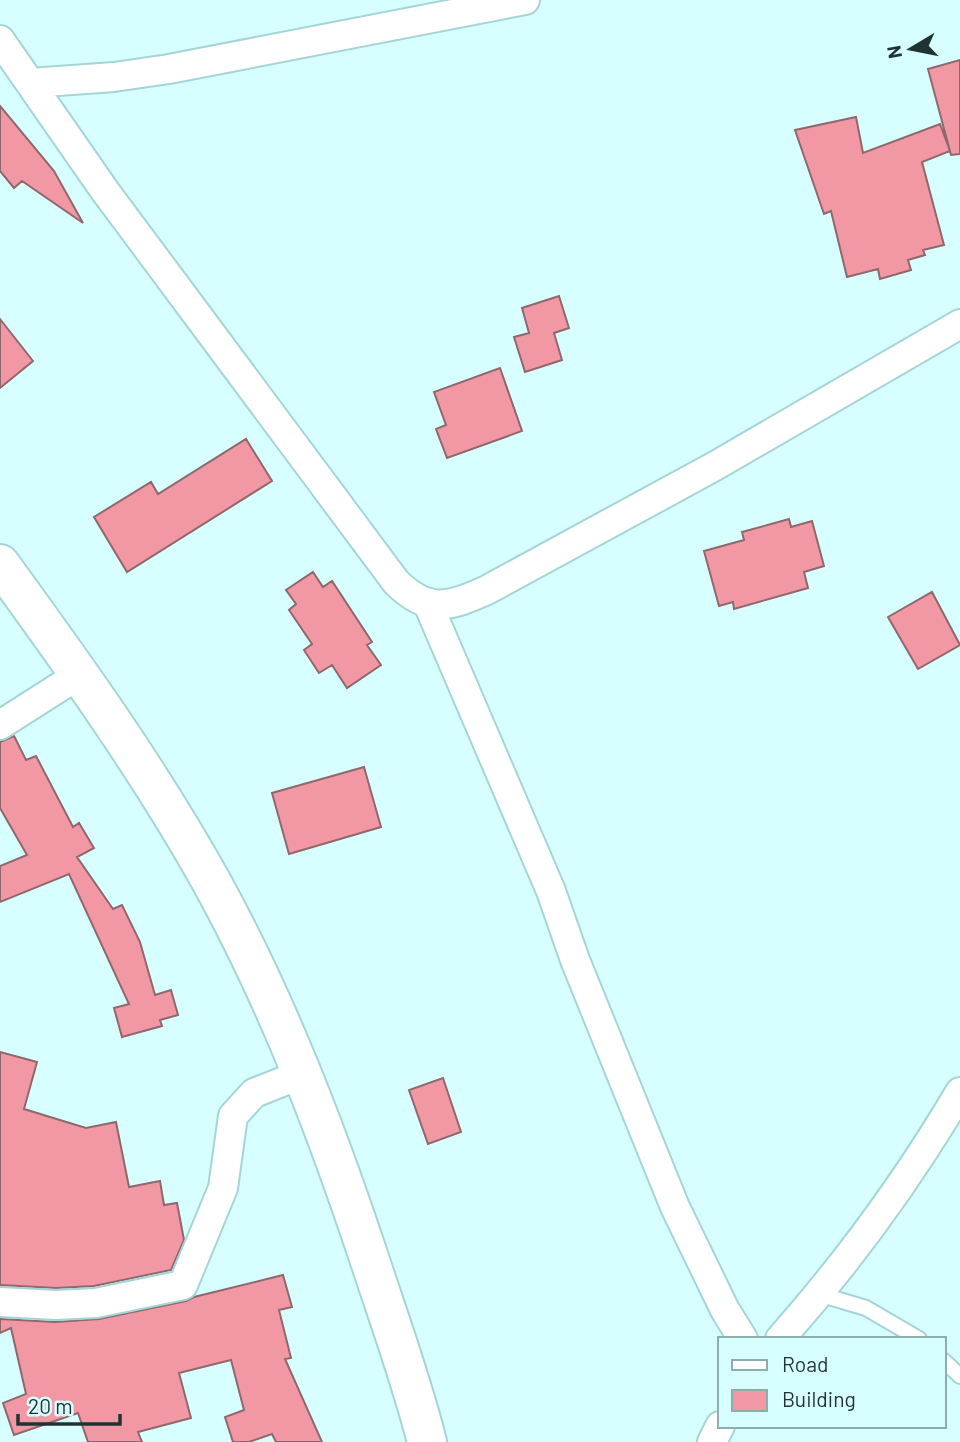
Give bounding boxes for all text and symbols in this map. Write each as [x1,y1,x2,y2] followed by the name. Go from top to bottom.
[876,14,946,84] north arrow
[881,44,906,60] text: N
[718,1337,946,1428] legend
[782,1351,828,1376] text: Road
[18,1382,119,1426] scale bar
[782,1386,856,1411] text: Building
[28,1393,73,1418] text: 20 m

